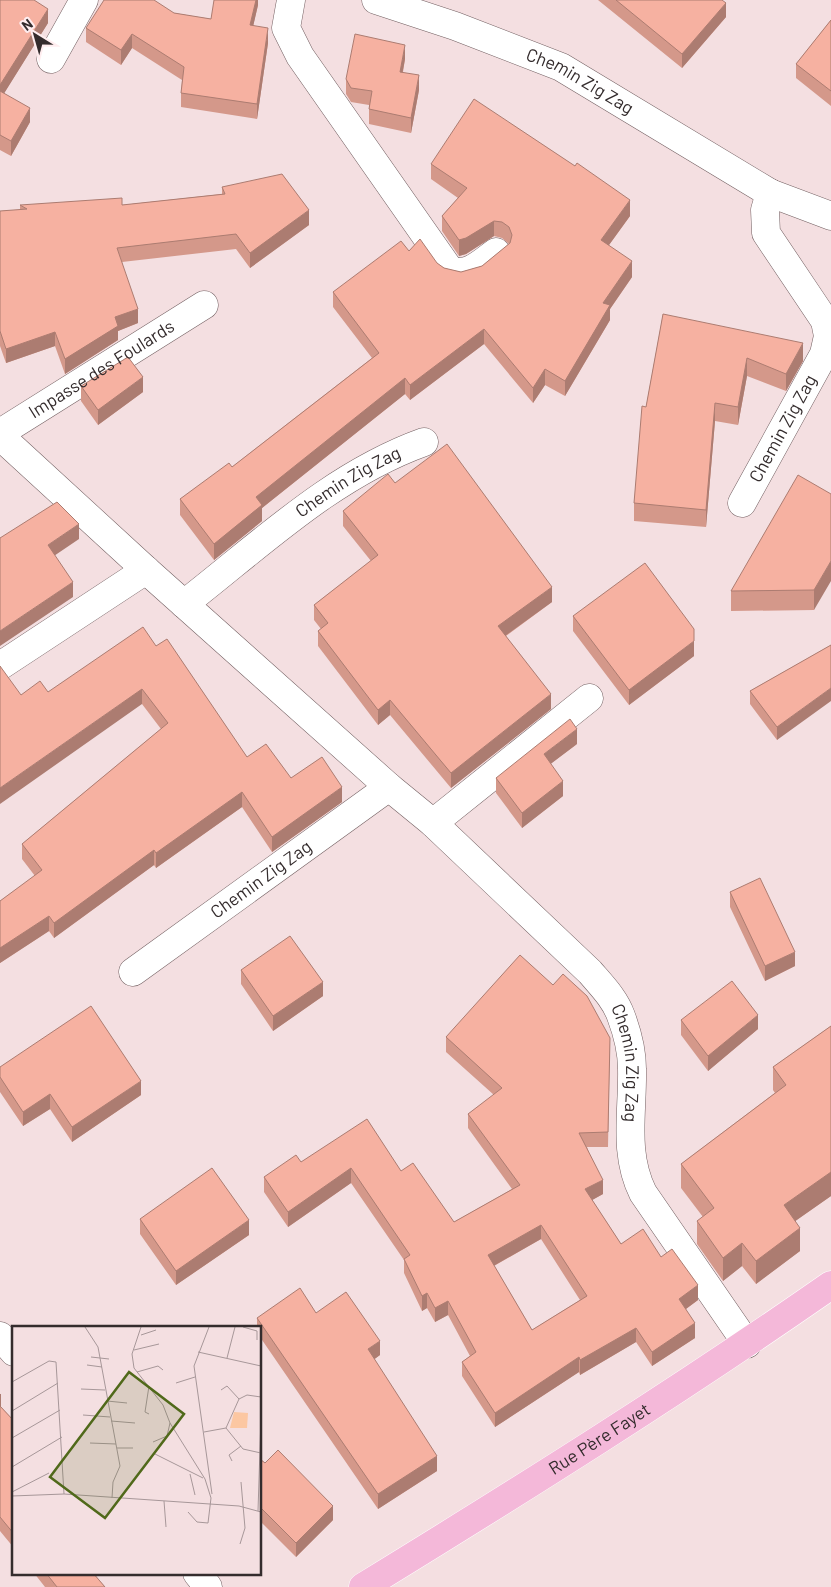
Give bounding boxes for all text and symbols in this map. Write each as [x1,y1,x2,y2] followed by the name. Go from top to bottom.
[10,10,60,60] north arrow
[18,15,36,34] text: N
[523,43,638,118] street label: Chemin Zig Zag
[24,314,178,422] street label: Impasse des Foulards
[744,370,821,486] street label: Chemin Zig Zag
[291,441,404,522] street label: Chemin Zig Zag
[206,835,315,923] street label: Chemin Zig Zag
[607,1000,644,1122] street label: Chemin Zig Zag
[12,1326,261,1574] inset map
[544,1398,654,1479] street label: Rue Père Fayet

